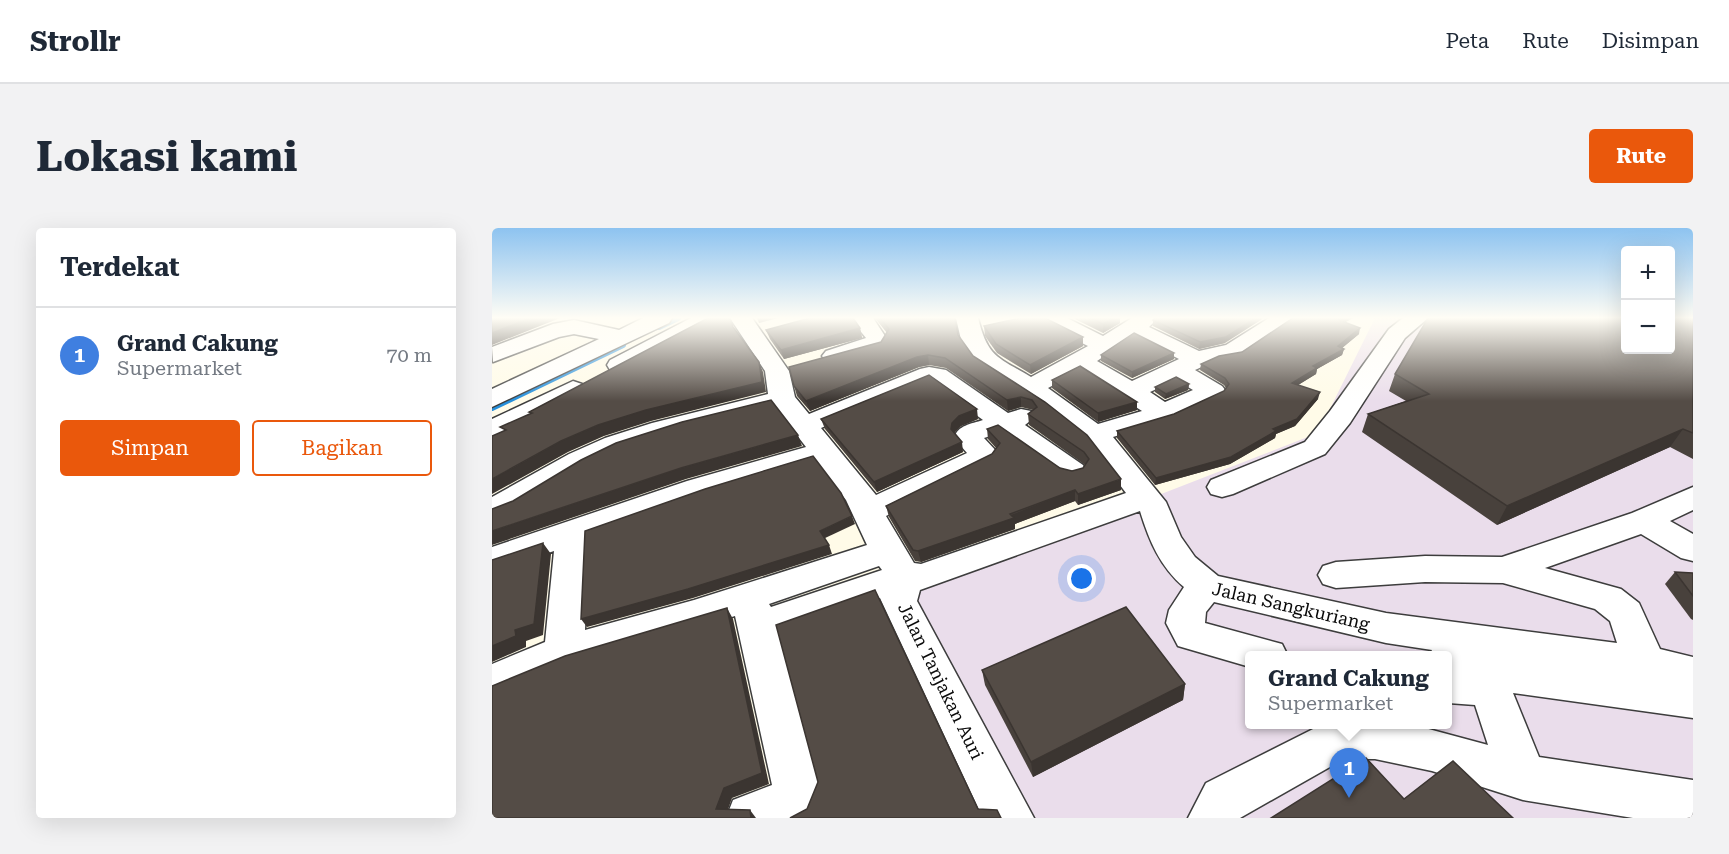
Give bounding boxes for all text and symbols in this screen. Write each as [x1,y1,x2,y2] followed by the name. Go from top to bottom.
[30,25,121,58] text: Strollr
[1446,29,1489,53] text: Peta
[1522,29,1569,53] text: Rute
[1602,29,1699,53] text: Disimpan
[1589,129,1693,183] button: Rute
[36,132,297,181] text: Lokasi kami
[1621,246,1675,354] map controls
[1621,246,1675,300] button: +
[60,252,180,282] text: Terdekat
[1621,300,1675,354] button: −
[117,331,278,356] text: Grand Cakung
[74,343,85,367] text: 1
[386,343,432,367] text: 70 m
[117,356,242,380] text: Supermarket
[60,420,240,476] button: Simpan
[252,420,432,476] button: Bagikan
[1067,564,1096,593] your location
[1210,578,1373,635] street label: Jalan Sangkuriang
[894,599,988,763] street label: Jalan Tanjakan Auri
[1245,651,1452,729] popup
[1268,666,1429,691] text: Grand Cakung
[1268,691,1393,715] text: Supermarket
[1330,748,1368,798] pin: 1

